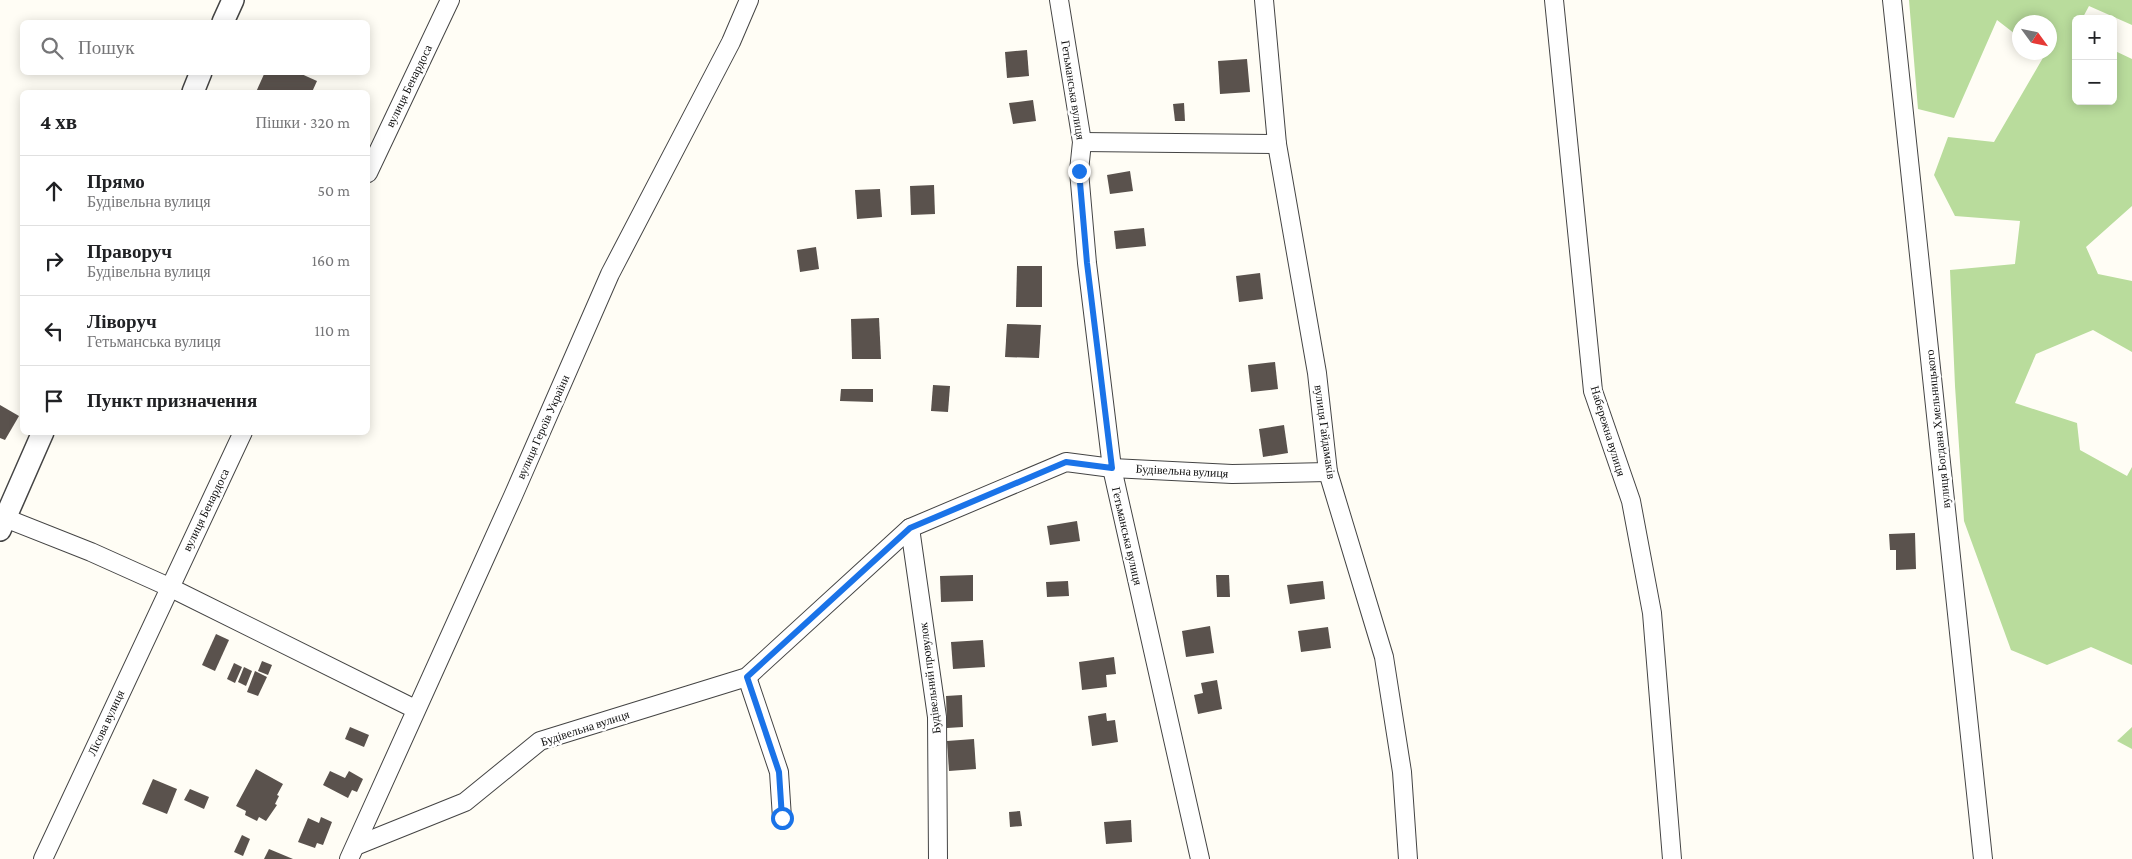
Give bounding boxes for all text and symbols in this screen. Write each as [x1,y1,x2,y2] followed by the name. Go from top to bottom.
[2012,15,2057,60] north arrow
[2072,15,2117,105] map controls
[2072,15,2117,60] button: +
[20,20,370,75] search box
[38,34,66,62] icon: search
[78,37,135,58] text: Пошук
[1058,39,1088,141] street label: Гетьманська вулиця
[383,42,435,130] street label: вулиця Бенардоса
[2072,60,2117,105] button: −
[40,110,77,134] text: 4 хв
[255,114,350,131] text: Пішки · 320 m
[1068,160,1091,183] route end
[87,171,145,192] text: Прямо
[40,177,68,205] icon: ahead
[318,182,350,199] text: 50 m
[87,193,211,210] text: Будівельна вулиця
[87,241,172,262] text: Праворуч
[40,247,68,275] icon: right
[312,252,350,269] text: 160 m
[87,263,211,280] text: Будівельна вулиця
[87,311,157,332] text: Ліворуч
[40,317,68,345] icon: left
[314,322,350,339] text: 110 m
[87,333,221,350] text: Гетьманська вулиця
[1923,349,1953,509] street label: вулиця Богдана Хмельницького
[514,372,573,481] street label: вулиця Героїв України
[1311,384,1339,480] street label: вулиця Гайдамаків
[1588,384,1629,478] street label: Набережна вулиця
[40,387,68,415] icon: arrive
[87,390,257,411] text: Пункт призначення
[1135,462,1229,480] street label: Будівельна вулиця
[180,466,232,554] street label: вулиця Бенардоса
[1109,485,1145,587] street label: Гетьманська вулиця
[916,621,944,735] street label: Будівельний провулок
[85,687,128,758] street label: Лісова вулиця
[539,707,632,749] street label: Будівельна вулиця
[771,807,794,830] route start

